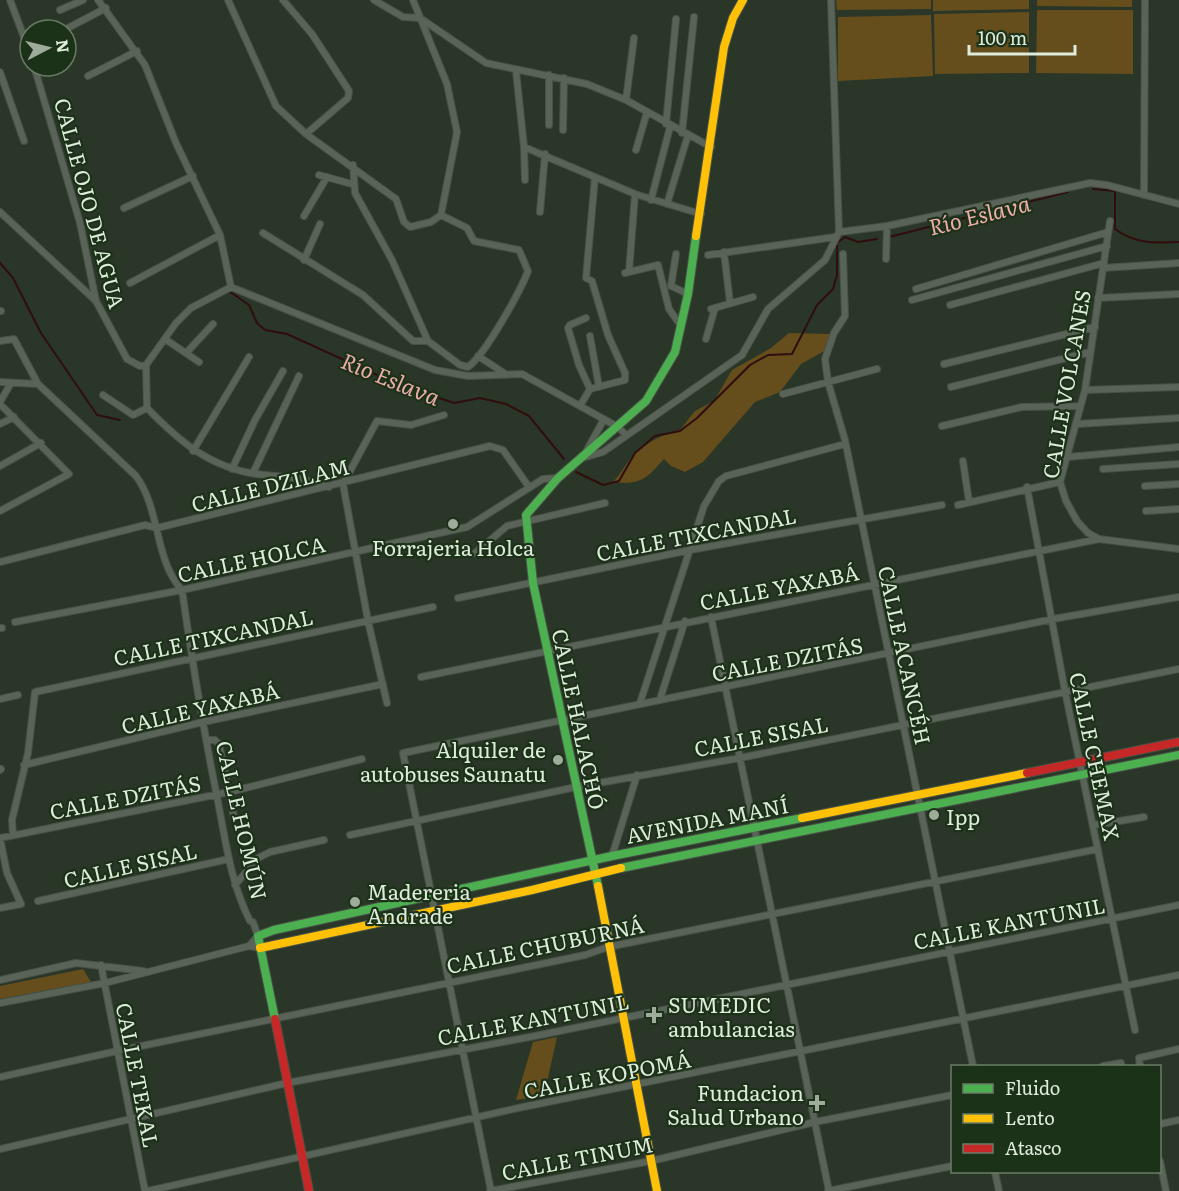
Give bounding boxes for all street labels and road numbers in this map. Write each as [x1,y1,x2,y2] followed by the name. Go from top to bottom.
[48,94,134,312] street label: CALLE OJO DE AGUA
[1033,287,1097,481] street label: CALLE VOLCANES
[188,449,352,519] street label: CALLE DZILAM
[593,498,799,568] street label: CALLE TIXCANDAL
[174,527,328,589] street label: CALLE HOLCA
[697,555,862,617] street label: CALLE YAXABÁ
[872,563,940,747] street label: CALLE ACANCÉH
[110,600,316,672] street label: CALLE TIXCANDAL
[546,626,614,812] street label: CALLE HALACHÓ
[709,628,865,688] street label: CALLE DZITÁS
[1063,669,1129,843] street label: CALLE CHEMAX
[118,674,283,740] street label: CALLE YAXABÁ
[691,707,831,763] street label: CALLE SISAL
[210,737,276,903] street label: CALLE HOMÚN
[47,766,203,826] street label: CALLE DZITÁS
[623,788,791,850] street label: AVENIDA MANÍ
[60,834,200,894] street label: CALLE SISAL
[910,888,1108,956] street label: CALLE KANTUNIL
[443,908,647,980] street label: CALLE CHUBURNÁ
[434,984,632,1052] street label: CALLE KANTUNIL
[110,1000,168,1150] street label: CALLE TEKAL
[521,1042,694,1105] street label: CALLE KOPOMÁ
[499,1127,655,1187] street label: CALLE TINUM

